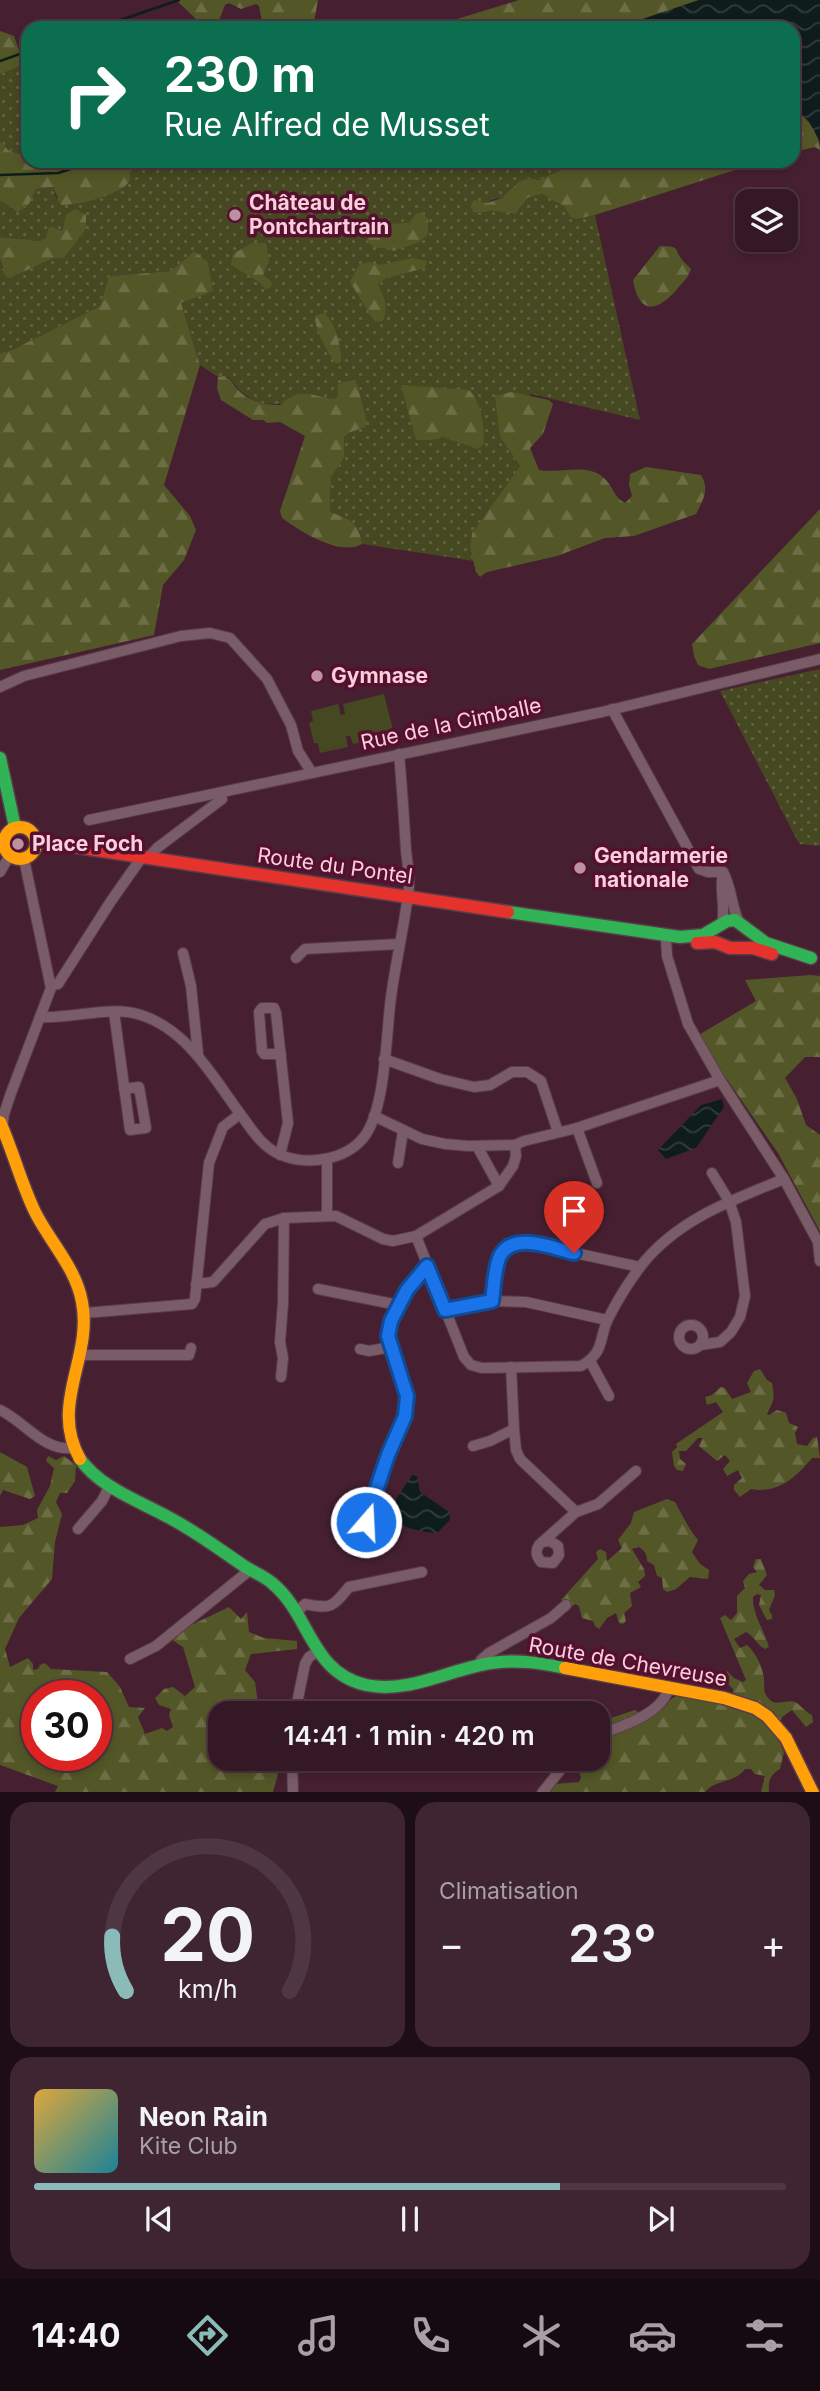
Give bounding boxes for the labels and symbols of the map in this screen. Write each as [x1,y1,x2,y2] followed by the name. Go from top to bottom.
[249,190,389,239] place label: Château de Pontchartrain
[227,207,243,223] marker: Château de Pontchartrain
[331,663,428,688] place label: Gymnase
[309,668,325,684] marker: Gymnase
[358,692,543,755] street label: Rue de la Cimballe
[32,831,143,856] place label: Place Foch
[10,836,26,852] marker: Place Foch
[256,842,414,889] street label: Route du Pontel
[594,843,728,892] place label: Gendarmerie nationale
[572,860,588,876] marker: Gendarmerie nationale
[544,1181,604,1253] pin
[329,1485,403,1559] position arrow
[527,1632,729,1691] street label: Route de Chevreuse
[21,1680,112,1771] speed limit sign: 30

